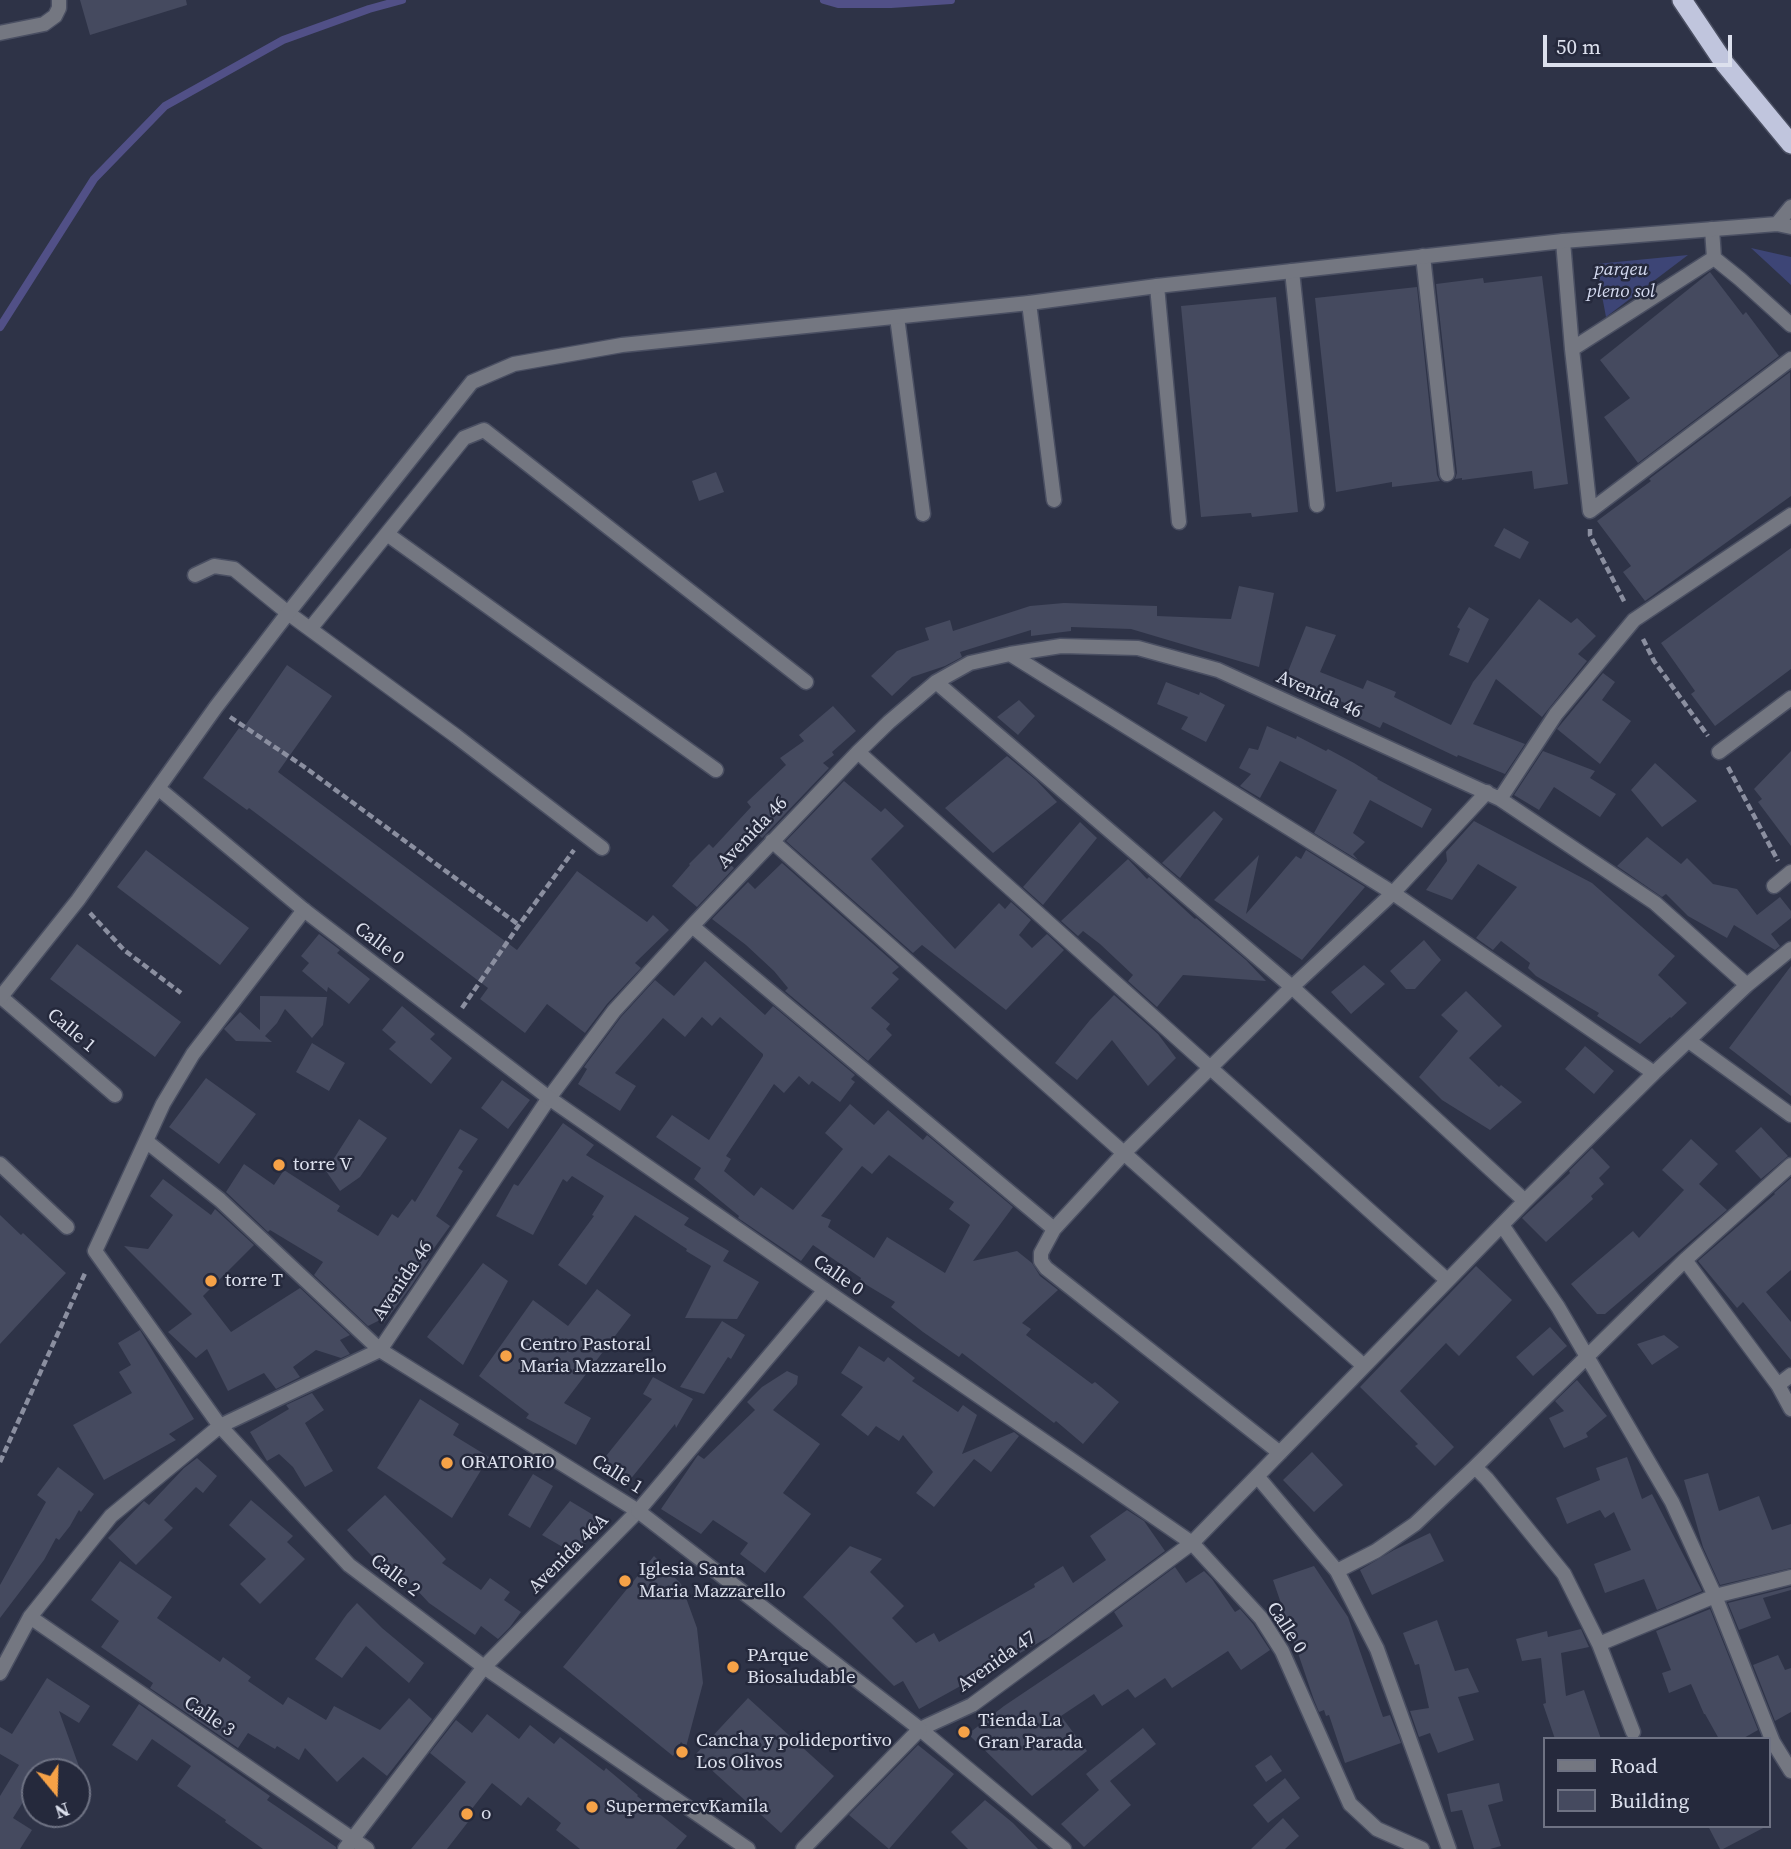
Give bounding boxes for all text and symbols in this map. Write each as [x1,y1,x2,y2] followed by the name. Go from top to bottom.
[1546,21,1735,65] scale bar
[1556,32,1601,61] text: 50 m
[1587,259,1655,303] park label: parqeu pleno sol
[1273,666,1365,724] street label: Avenida 46
[713,792,793,874] street label: Avenida 46
[350,918,408,970] street label: Calle 0
[42,1004,100,1058] street label: Calle 1
[293,1154,352,1176] place label: torre V
[271,1157,287,1173] marker: torre V
[368,1237,438,1325] street label: Avenida 46
[808,1250,868,1302] street label: Calle 0
[225,1270,283,1292] place label: torre T
[203,1273,219,1289] marker: torre T
[520,1334,667,1378] place label: Centro Pastoral Maria Mazzarello
[498,1348,514,1364] marker: Centro Pastoral Maria Mazzarello
[587,1450,647,1500] street label: Calle 1
[461,1452,555,1474] place label: ORATORIO
[439,1455,455,1471] marker: ORATORIO
[524,1509,614,1599] street label: Avenida 46A
[366,1550,424,1602] street label: Calle 2
[639,1559,786,1603] place label: Iglesia Santa Maria Mazzarello
[617,1573,633,1589] marker: Iglesia Santa Maria Mazzarello
[1261,1598,1311,1658] street label: Calle 0
[953,1626,1041,1698] street label: Avenida 47
[747,1645,856,1689] place label: PArque Biosaludable
[725,1659,741,1675] marker: PArque Biosaludable
[179,1692,239,1742] street label: Calle 3
[978,1710,1083,1754] place label: Tienda La Gran Parada
[956,1724,972,1740] marker: Tienda La Gran Parada
[696,1730,892,1774] place label: Cancha y polideportivo Los Olivos
[1542,1737,1770,1828] legend
[674,1744,690,1760] marker: Cancha y polideportivo Los Olivos
[1610,1751,1658,1780] text: Road
[21,1758,91,1828] north arrow
[1610,1786,1689,1815] text: Building
[51,1796,73,1826] text: N
[606,1796,768,1818] place label: SupermercvKamila
[584,1799,600,1815] marker: SupermercvKamila
[481,1803,491,1825] place label: o
[459,1806,475,1822] marker: o

